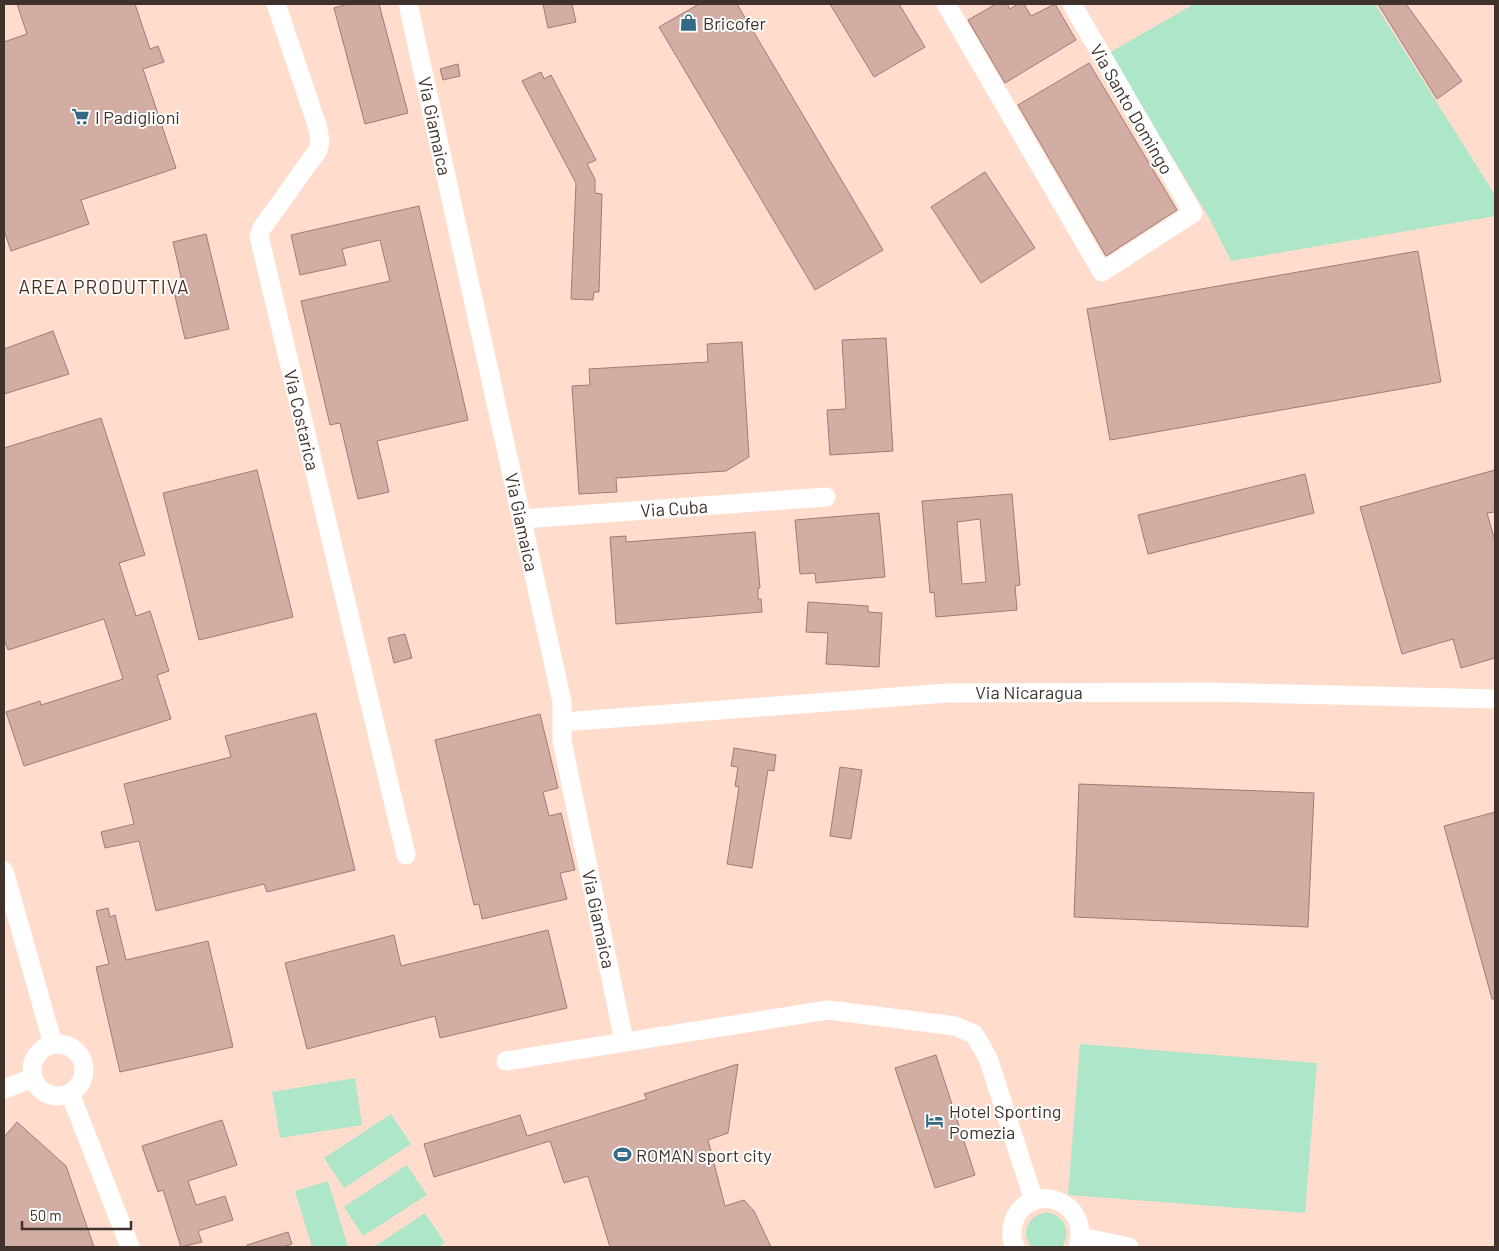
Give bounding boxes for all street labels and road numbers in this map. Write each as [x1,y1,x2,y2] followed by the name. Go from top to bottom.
[1086,40,1178,178] street label: Via Santo Domingo
[414,75,456,177] street label: Via Giamaica
[280,367,324,473] street label: Via Costarica
[501,471,543,573] street label: Via Giamaica
[640,495,708,521] street label: Via Cuba
[975,681,1083,703] street label: Via Nicaragua
[578,868,620,970] street label: Via Giamaica

